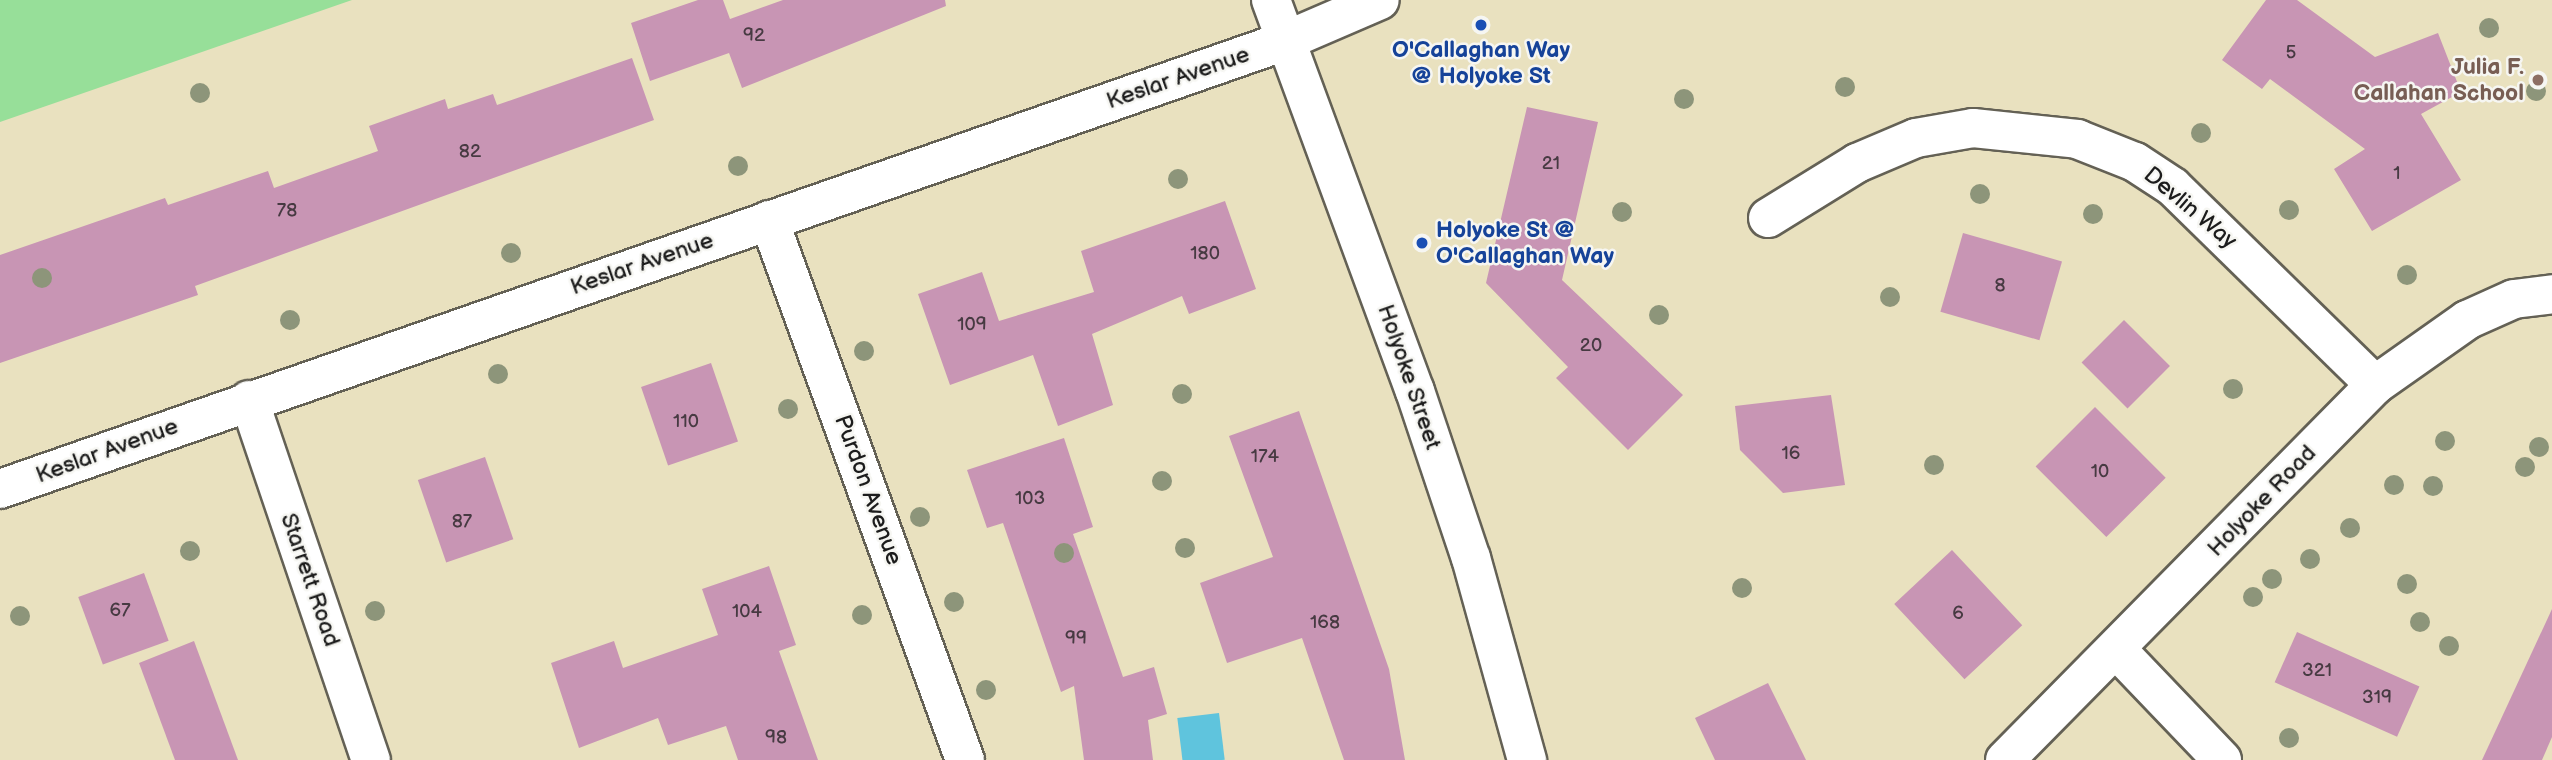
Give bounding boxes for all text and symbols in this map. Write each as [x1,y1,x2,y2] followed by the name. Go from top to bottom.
[1473,17,1489,33] marker: O'Callaghan Way @ Holyoke St
[743,25,765,47] house number: 92
[1392,36,1570,90] place label: O'Callaghan Way @ Holyoke St
[1103,41,1253,115] street label: Keslar Avenue
[2286,42,2296,64] house number: 5
[2354,53,2524,107] place label: Julia F. Callahan School
[2530,72,2546,88] marker: Julia F. Callahan School
[459,141,481,163] house number: 82
[1542,153,1560,175] house number: 21
[2138,161,2242,255] street label: Devlin Way
[2393,163,2401,185] house number: 1
[277,200,297,222] house number: 78
[1436,216,1614,270] place label: Holyoke St @ O'Callaghan Way
[567,227,717,301] street label: Keslar Avenue
[1414,235,1430,251] marker: Holyoke St @ O'Callaghan Way
[1190,243,1220,265] house number: 180
[1994,275,2006,297] house number: 8
[1371,301,1447,453] street label: Holyoke Street
[957,314,987,336] house number: 109
[1580,335,1602,357] house number: 20
[673,411,699,433] house number: 110
[828,411,908,569] street label: Purdon Avenue
[32,413,182,489] street label: Keslar Avenue
[2202,440,2322,562] street label: Holyoke Road
[1782,443,1800,465] house number: 16
[1251,446,1279,468] house number: 174
[2091,461,2109,483] house number: 10
[1015,488,1045,510] house number: 103
[274,510,346,650] street label: Starrett Road
[452,511,472,533] house number: 87
[110,600,130,622] house number: 67
[732,601,762,623] house number: 104
[1952,603,1964,625] house number: 6
[1310,612,1340,634] house number: 168
[1065,628,1087,650] house number: 99
[2302,660,2332,682] house number: 321
[2362,687,2392,709] house number: 319
[765,727,787,749] house number: 98

